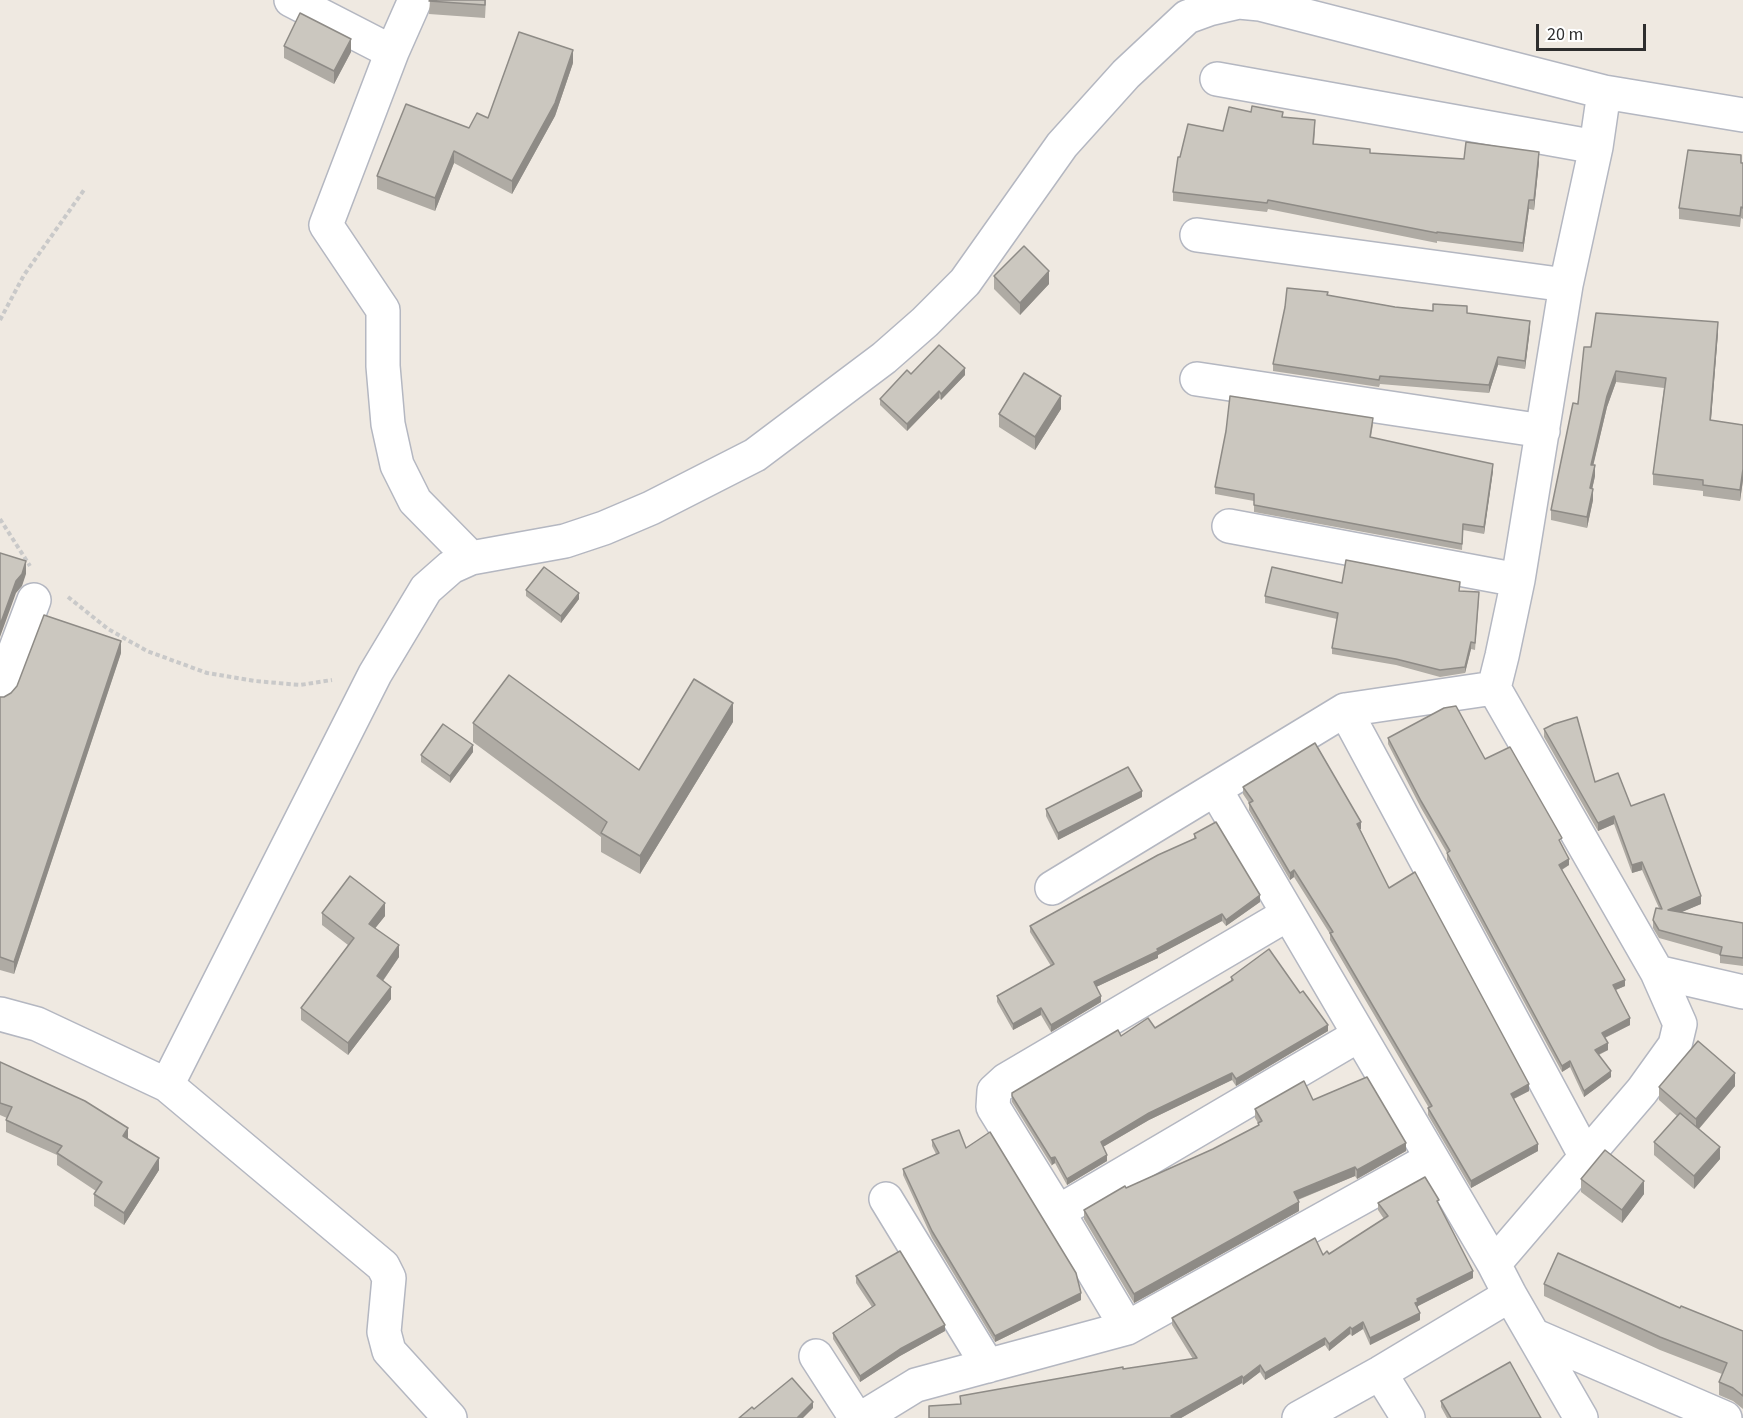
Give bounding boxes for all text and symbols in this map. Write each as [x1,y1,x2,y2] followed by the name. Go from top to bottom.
[1539,12,1648,50] scale bar
[1547,22,1583,47] text: 20 m

